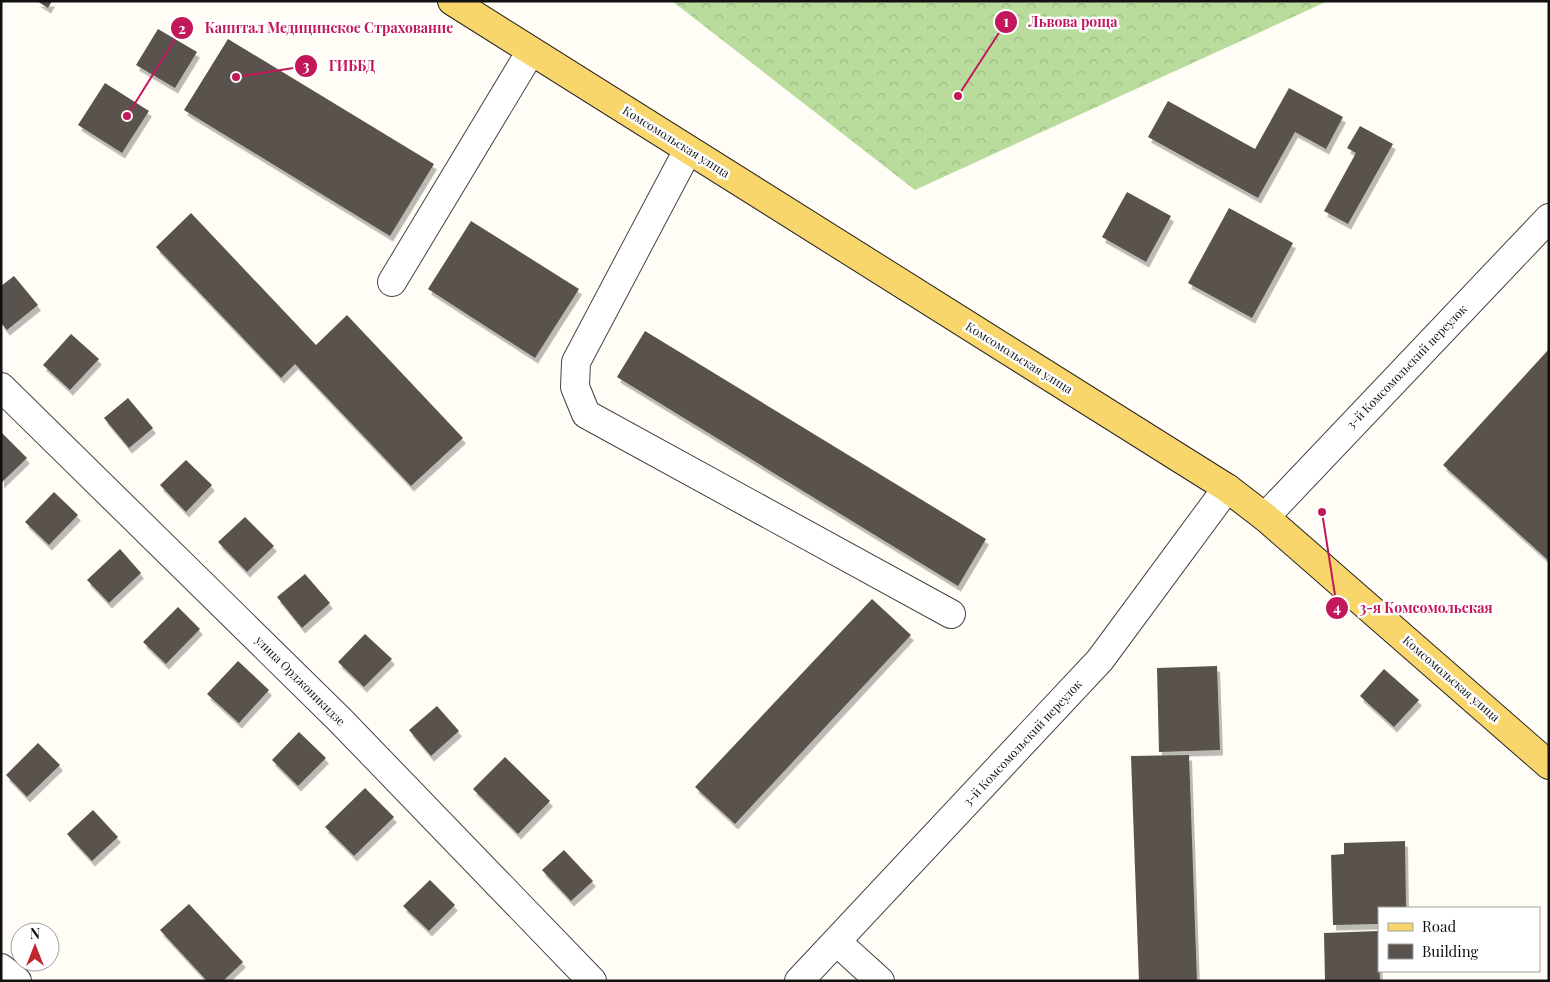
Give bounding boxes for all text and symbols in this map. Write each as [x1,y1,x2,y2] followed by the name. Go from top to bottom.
[993,7,1127,36] callout: Львова роща
[1003,11,1009,31] text: 1
[1028,12,1118,31] text: Львова роща
[170,14,463,43] callout: Капитал Медицинское Страхование
[178,18,186,38] text: 2
[205,18,453,37] text: Капитал Медицинское Страхование
[294,52,385,81] callout: ГИББД
[302,55,310,75] text: 3
[329,56,375,75] text: ГИББД
[620,102,733,181] street label: Комсомольская улица
[1343,301,1470,432] street label: 3-й Комсомольский переулок
[963,318,1076,397] street label: Комсомольская улица
[1325,593,1503,622] callout: 3-я Комсомольская
[1333,597,1341,617] text: 4
[1359,598,1493,617] text: 3-я Комсомольская
[252,631,349,729] street label: улица Орджоникидзе
[1400,632,1503,725] street label: Комсомольская улица
[960,676,1085,809] street label: 3-й Комсомольский переулок
[1378,907,1540,972] legend
[1422,916,1456,936] text: Road
[10,922,60,972] north arrow
[30,924,40,943] text: N
[1422,941,1479,961] text: Building

